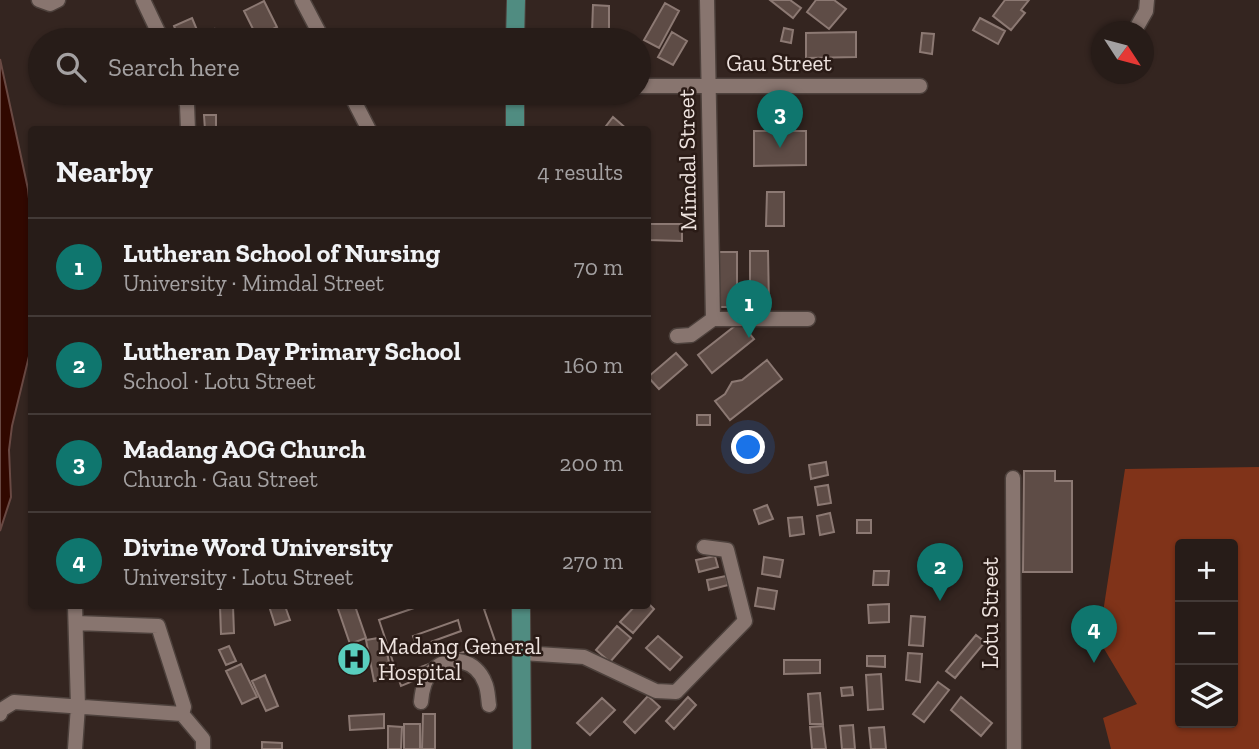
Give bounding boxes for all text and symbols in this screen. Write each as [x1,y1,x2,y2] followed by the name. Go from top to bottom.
[1091,21,1154,84] north arrow
[28,28,651,105] search box
[52,48,90,86] icon: search
[726,49,832,77] street label: Gau Street
[108,51,240,83] text: Search here
[672,88,702,231] street label: Mimdal Street
[757,90,803,148] pin: 3
[56,154,153,190] text: Nearby
[537,158,623,186] text: 4 results
[123,237,440,269] text: Lutheran School of Nursing
[74,253,84,281] text: 1
[574,253,623,281] text: 70 m
[123,269,384,297] text: University · Mimdal Street
[726,280,772,338] pin: 1
[123,335,461,367] text: Lutheran Day Primary School
[73,351,85,379] text: 2
[564,351,623,379] text: 160 m
[123,367,316,395] text: School · Lotu Street
[731,430,765,464] your location
[123,433,366,465] text: Madang AOG Church
[73,449,85,477] text: 3
[560,449,623,477] text: 200 m
[123,465,318,493] text: Church · Gau Street
[123,531,393,563] text: Divine Word University
[1175,539,1238,728] map controls
[1175,539,1238,602] button: +
[917,543,963,601] pin: 2
[72,547,86,575] text: 4
[562,547,623,575] text: 270 m
[976,557,1004,669] street label: Lotu Street
[123,563,353,591] text: University · Lotu Street
[1175,602,1238,665] button: −
[1071,605,1117,663] pin: 4
[378,632,541,686] place label: Madang General Hospital
[335,640,373,678] hospital icon: Madang General Hospital
[1175,665,1238,728] button: layers

